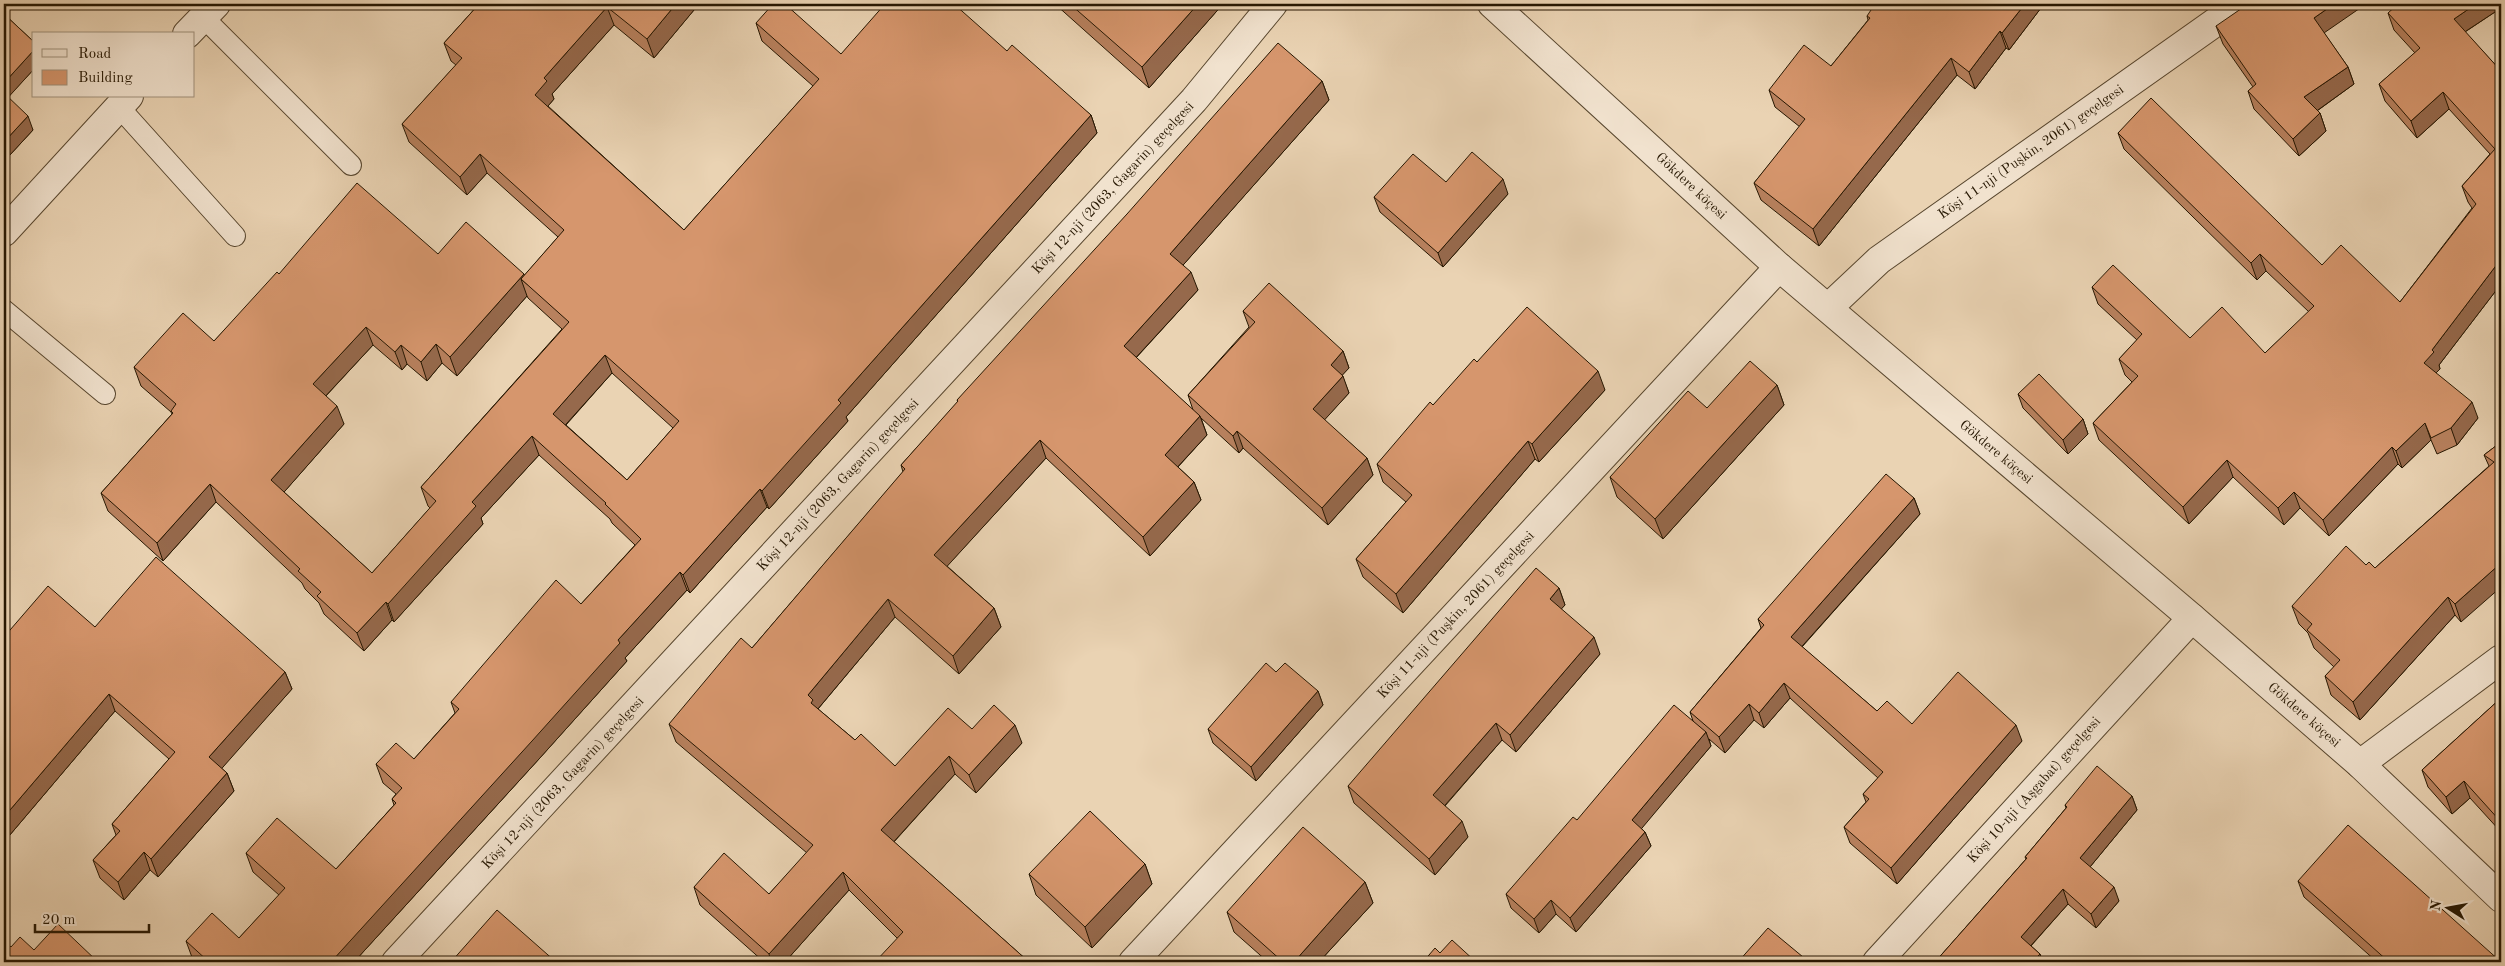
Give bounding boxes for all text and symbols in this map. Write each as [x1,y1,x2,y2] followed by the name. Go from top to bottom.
[32,32,195,98] legend
[78,47,112,62] text: Road
[78,71,133,86] text: Building
[1936,82,2127,222] street label: Köşi 11-nji (Puşkin, 2061) geçelgesi
[1030,99,1197,277] street label: Köşi 12-nji (2063, Gagarin) geçelgesi
[1653,150,1729,222] street label: Gökdere köçesi
[755,396,922,574] street label: Köşi 12-nji (2063, Gagarin) geçelgesi
[1957,417,2035,487] street label: Gökdere köçesi
[1375,529,1537,701] street label: Köşi 11-nji (Puşkin, 2061) geçelgesi
[2265,680,2343,750] street label: Gökdere köçesi
[480,694,647,872] street label: Köşi 12-nji (2063, Gagarin) geçelgesi
[1965,714,2103,866] street label: Köşi 10-nji (Aşgabat) geçelgesi
[2422,884,2472,934] north arrow
[2428,899,2444,912] text: N
[35,901,149,933] scale bar
[42,913,76,928] text: 20 m

